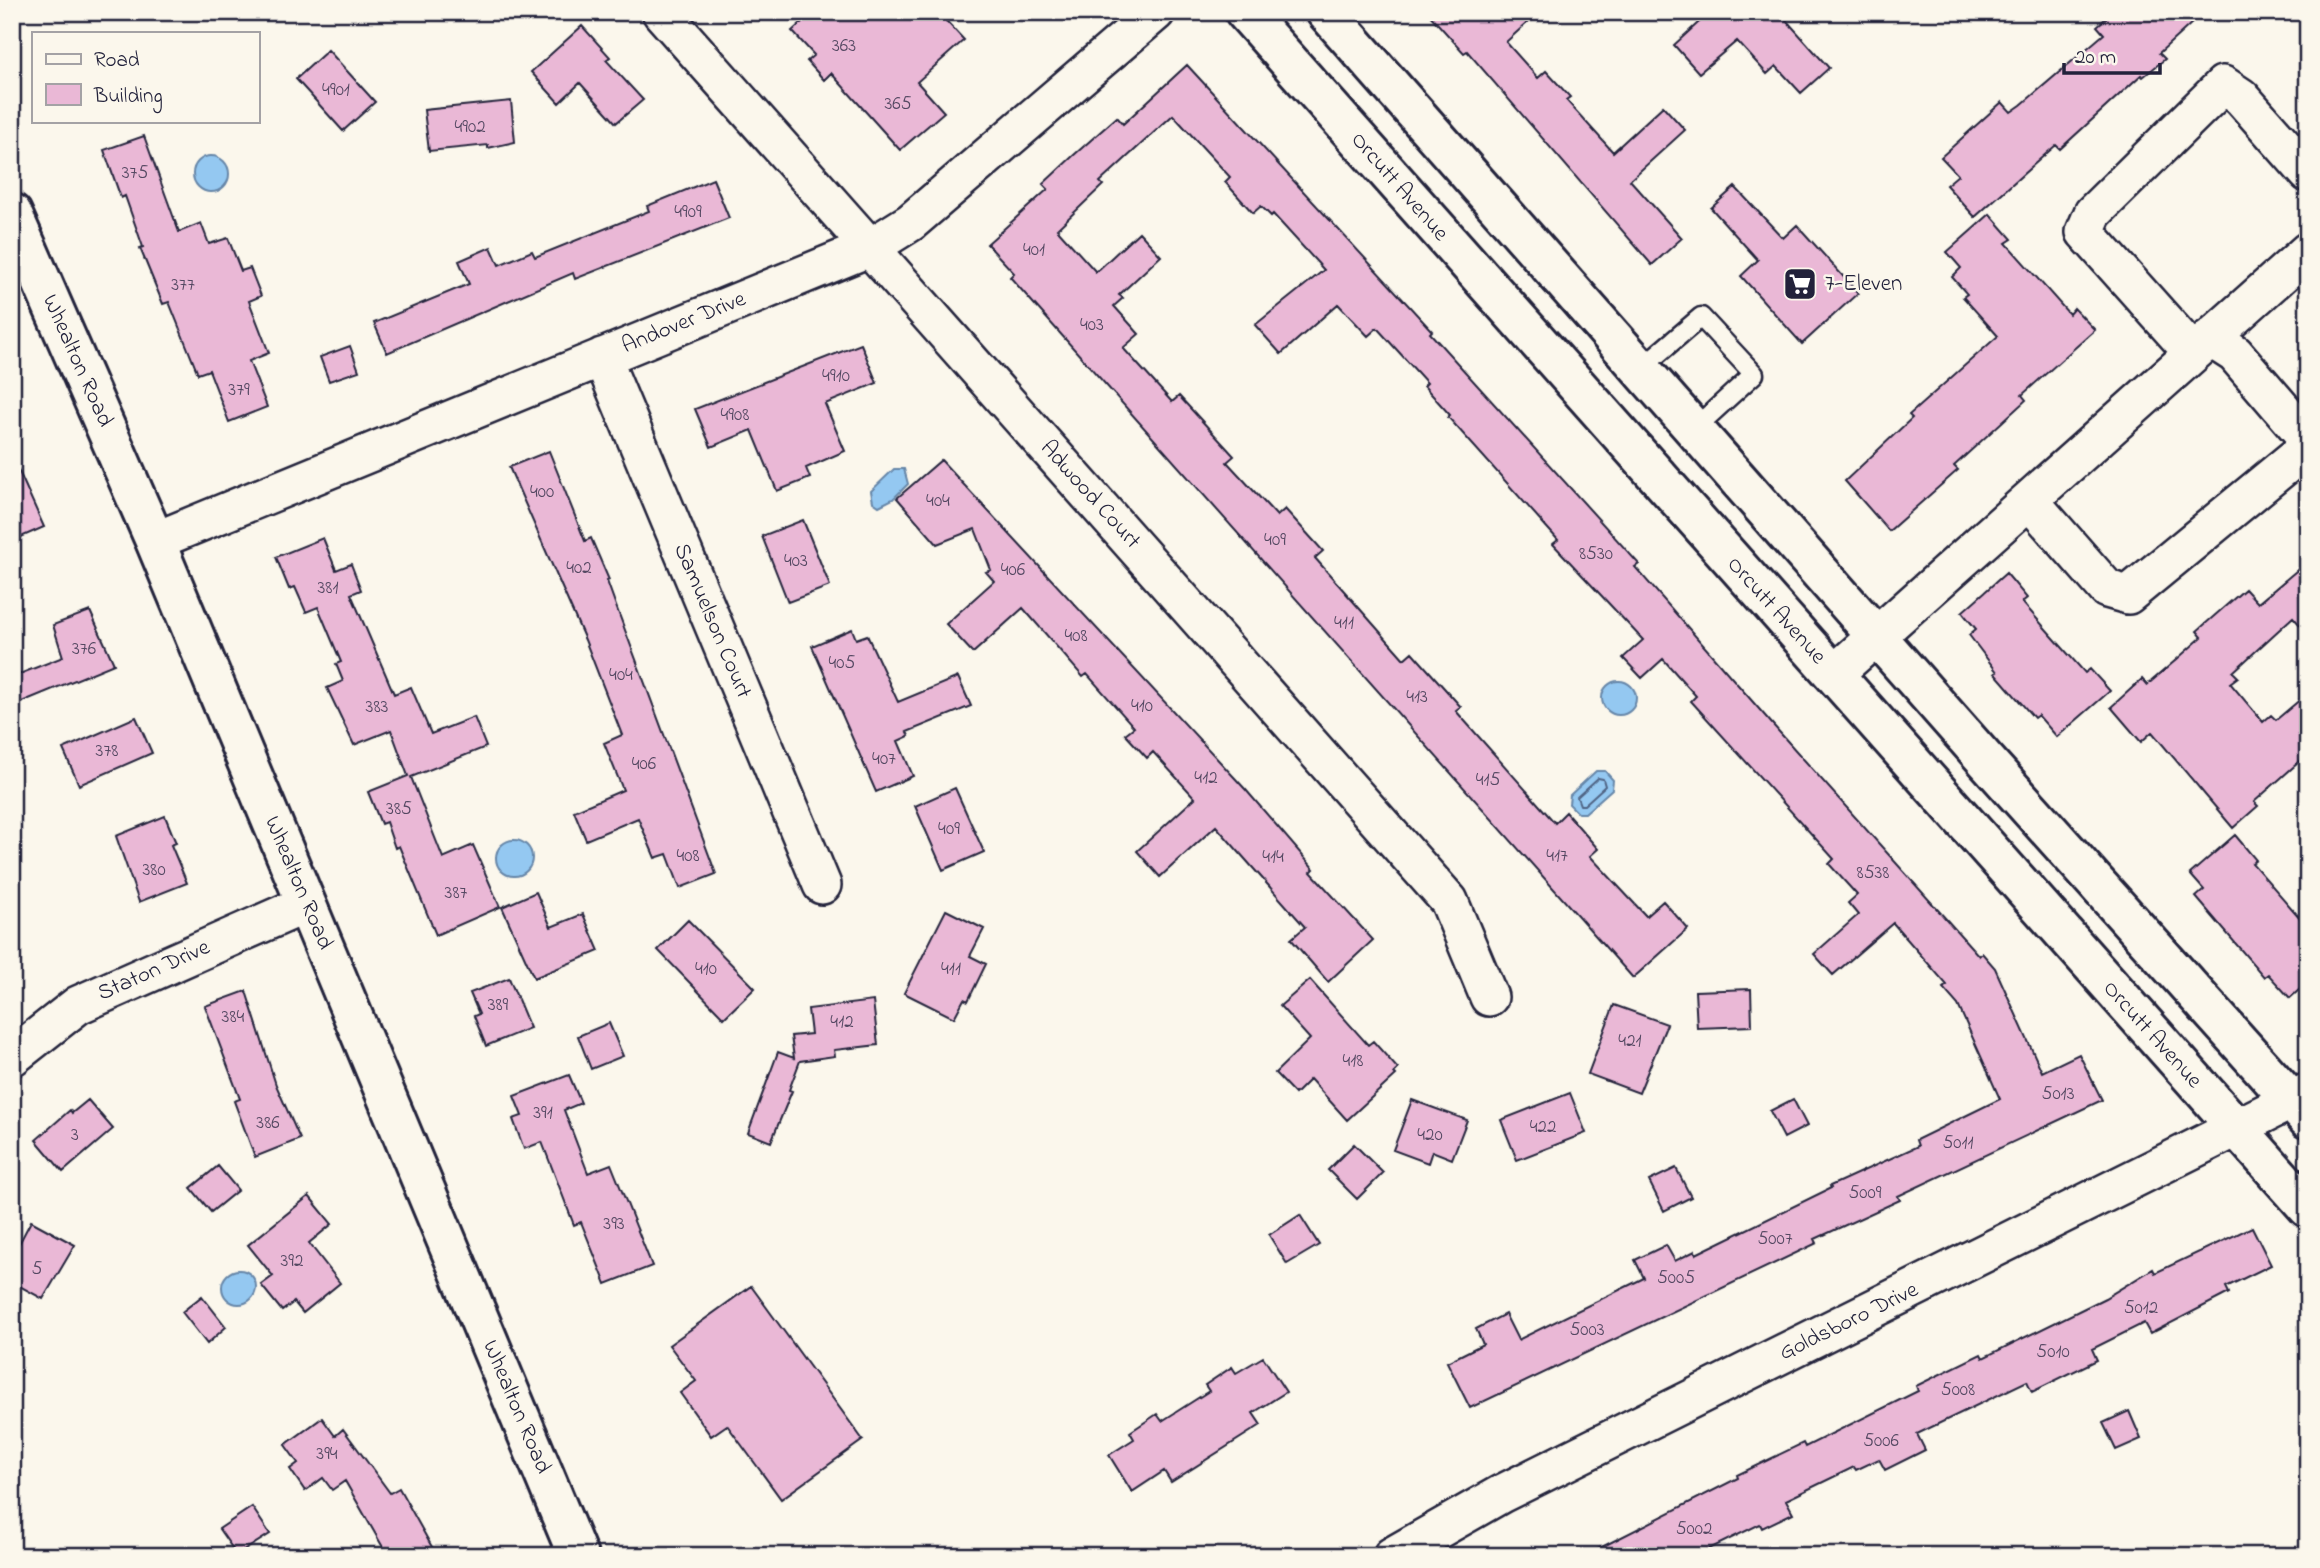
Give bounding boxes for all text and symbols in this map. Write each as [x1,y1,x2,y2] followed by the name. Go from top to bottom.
[32,32,259,122] legend
[2064,32,2161,76] scale bar
[832,33,856,60] house number: 363
[2075,43,2116,73] text: 20 m
[94,46,140,76] text: Road
[322,77,350,104] house number: 4901
[93,82,163,114] text: Building
[884,91,912,118] house number: 365
[454,114,486,141] house number: 4902
[1342,125,1456,249] street label: Orcutt Avenue
[122,160,148,187] house number: 375
[674,199,702,226] house number: 4909
[1023,237,1045,264] house number: 401
[1781,265,1819,303] supermarket icon: 7-Eleven
[1825,268,1902,301] place label: 7-Eleven
[171,272,195,299] house number: 377
[617,283,752,363] street label: Andover Drive
[33,289,121,433] street label: Whealton Road
[1080,312,1104,339] house number: 403
[822,363,850,390] house number: 4910
[228,377,250,404] house number: 379
[721,402,749,429] house number: 4908
[1032,433,1148,557] street label: Adwood Court
[530,479,554,506] house number: 400
[926,488,950,515] house number: 404
[1264,527,1286,554] house number: 409
[664,538,760,704] street label: Samuelson Court
[1579,541,1613,568] house number: 8530
[784,548,808,575] house number: 403
[1718,550,1834,673] street label: Orcutt Avenue
[566,555,592,582] house number: 402
[1001,557,1025,584] house number: 406
[317,575,339,602] house number: 381
[1334,610,1354,637] house number: 411
[1064,623,1088,650] house number: 408
[72,636,96,663] house number: 376
[829,650,856,677] house number: 405
[609,662,633,689] house number: 404
[1406,684,1428,711] house number: 413
[1131,693,1153,720] house number: 410
[366,694,389,721] house number: 383
[96,738,118,765] house number: 378
[872,746,896,773] house number: 407
[632,751,656,778] house number: 406
[1194,765,1218,792] house number: 412
[1476,767,1500,794] house number: 415
[386,796,412,823] house number: 385
[255,811,341,955] street label: Whealton Road
[938,816,960,843] house number: 409
[676,843,700,870] house number: 408
[1546,843,1568,870] house number: 417
[1262,844,1284,871] house number: 414
[142,857,166,884] house number: 380
[1857,860,1889,887] house number: 8538
[445,880,468,907] house number: 387
[93,931,216,1010] street label: Staton Drive
[695,956,717,983] house number: 410
[941,956,961,983] house number: 411
[2094,974,2210,1097] street label: Orcutt Avenue
[488,992,509,1019] house number: 389
[222,1004,245,1031] house number: 384
[830,1009,854,1036] house number: 412
[1618,1028,1642,1055] house number: 421
[1343,1048,1364,1075] house number: 418
[2042,1081,2075,1108] house number: 5013
[533,1100,553,1127] house number: 391
[256,1110,280,1137] house number: 386
[1530,1114,1556,1141] house number: 422
[71,1122,79,1149] house number: 3
[1417,1122,1443,1149] house number: 420
[1942,1130,1974,1157] house number: 5011
[1848,1180,1882,1207] house number: 5009
[603,1211,625,1238] house number: 393
[1757,1226,1793,1253] house number: 5007
[280,1248,304,1275] house number: 392
[32,1256,43,1283] house number: 5
[1657,1265,1695,1292] house number: 5005
[1774,1274,1925,1370] street label: Goldsboro Drive
[2124,1295,2158,1322] house number: 5012
[1569,1317,1605,1344] house number: 5003
[473,1335,559,1479] street label: Whealton Road
[2036,1339,2070,1366] house number: 5010
[1941,1377,1975,1404] house number: 5008
[1863,1428,1899,1455] house number: 5006
[316,1441,338,1468] house number: 394
[1676,1516,1712,1543] house number: 5002

